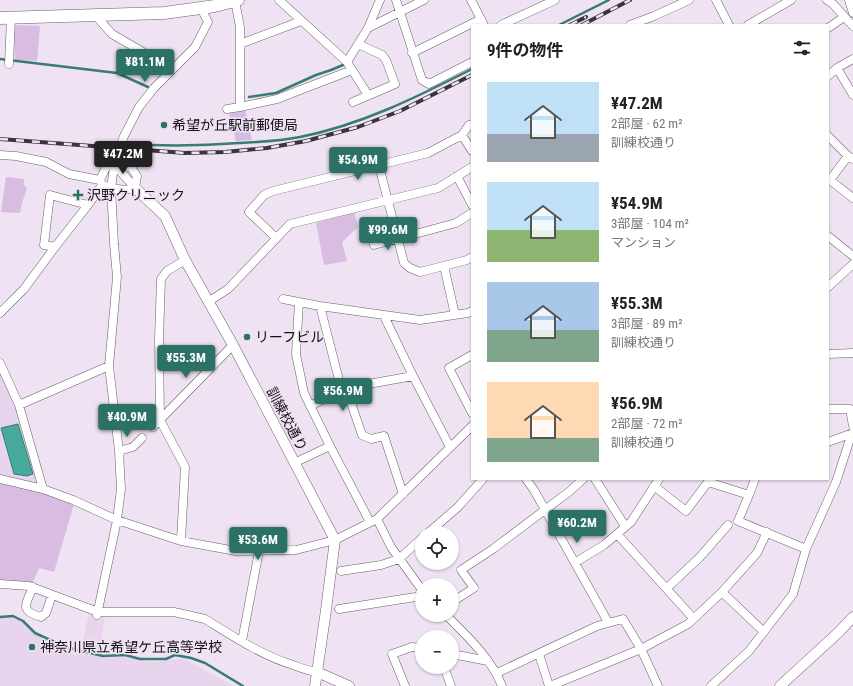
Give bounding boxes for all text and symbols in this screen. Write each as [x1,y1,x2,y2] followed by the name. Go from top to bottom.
[791,37,813,59] icon: filters
[487,40,564,60] text: 9件の物件
[112,49,178,83] pin: ¥81.1M
[125,54,165,69] text: ¥81.1M
[611,93,663,113] text: ¥47.2M
[519,98,567,146] icon: home
[611,116,682,131] text: 2部屋 · 62 m²
[172,117,298,133] place label: 希望が丘駅前郵便局
[159,120,169,130] marker: 希望が丘駅前郵便局
[611,135,676,150] text: 訓練校通り
[90,141,156,175] pin: ¥47.2M
[103,146,143,161] text: ¥47.2M
[325,147,391,181] pin: ¥54.9M
[338,152,378,167] text: ¥54.9M
[87,187,185,203] place label: 沢野クリニック
[72,189,84,201] marker: 沢野クリニック
[611,193,663,213] text: ¥54.9M
[519,198,567,246] icon: home
[611,216,689,231] text: 3部屋 · 104 m²
[355,217,421,251] pin: ¥99.6M
[368,222,408,237] text: ¥99.6M
[611,235,676,250] text: マンション
[611,293,663,313] text: ¥55.3M
[519,298,567,346] icon: home
[611,316,682,331] text: 3部屋 · 89 m²
[255,329,324,345] place label: リーフビル
[242,332,252,342] marker: リーフビル
[611,335,676,350] text: 訓練校通り
[153,345,219,379] pin: ¥55.3M
[166,350,206,365] text: ¥55.3M
[310,378,376,412] pin: ¥56.9M
[323,383,363,398] text: ¥56.9M
[264,384,310,454] street label: 訓練校通り
[611,393,663,413] text: ¥56.9M
[519,398,567,446] icon: home
[94,404,160,438] pin: ¥40.9M
[107,409,147,424] text: ¥40.9M
[611,416,682,431] text: 2部屋 · 72 m²
[611,435,676,450] text: 訓練校通り
[544,510,610,544] pin: ¥60.2M
[557,515,597,530] text: ¥60.2M
[415,526,459,674] map controls
[415,526,459,570] button: locate
[225,527,291,561] pin: ¥53.6M
[238,532,278,547] text: ¥53.6M
[415,578,459,622] button: +
[415,630,459,674] button: −
[40,639,222,655] place label: 神奈川県立希望ケ丘高等学校
[27,642,37,652] marker: 神奈川県立希望ケ丘高等学校

